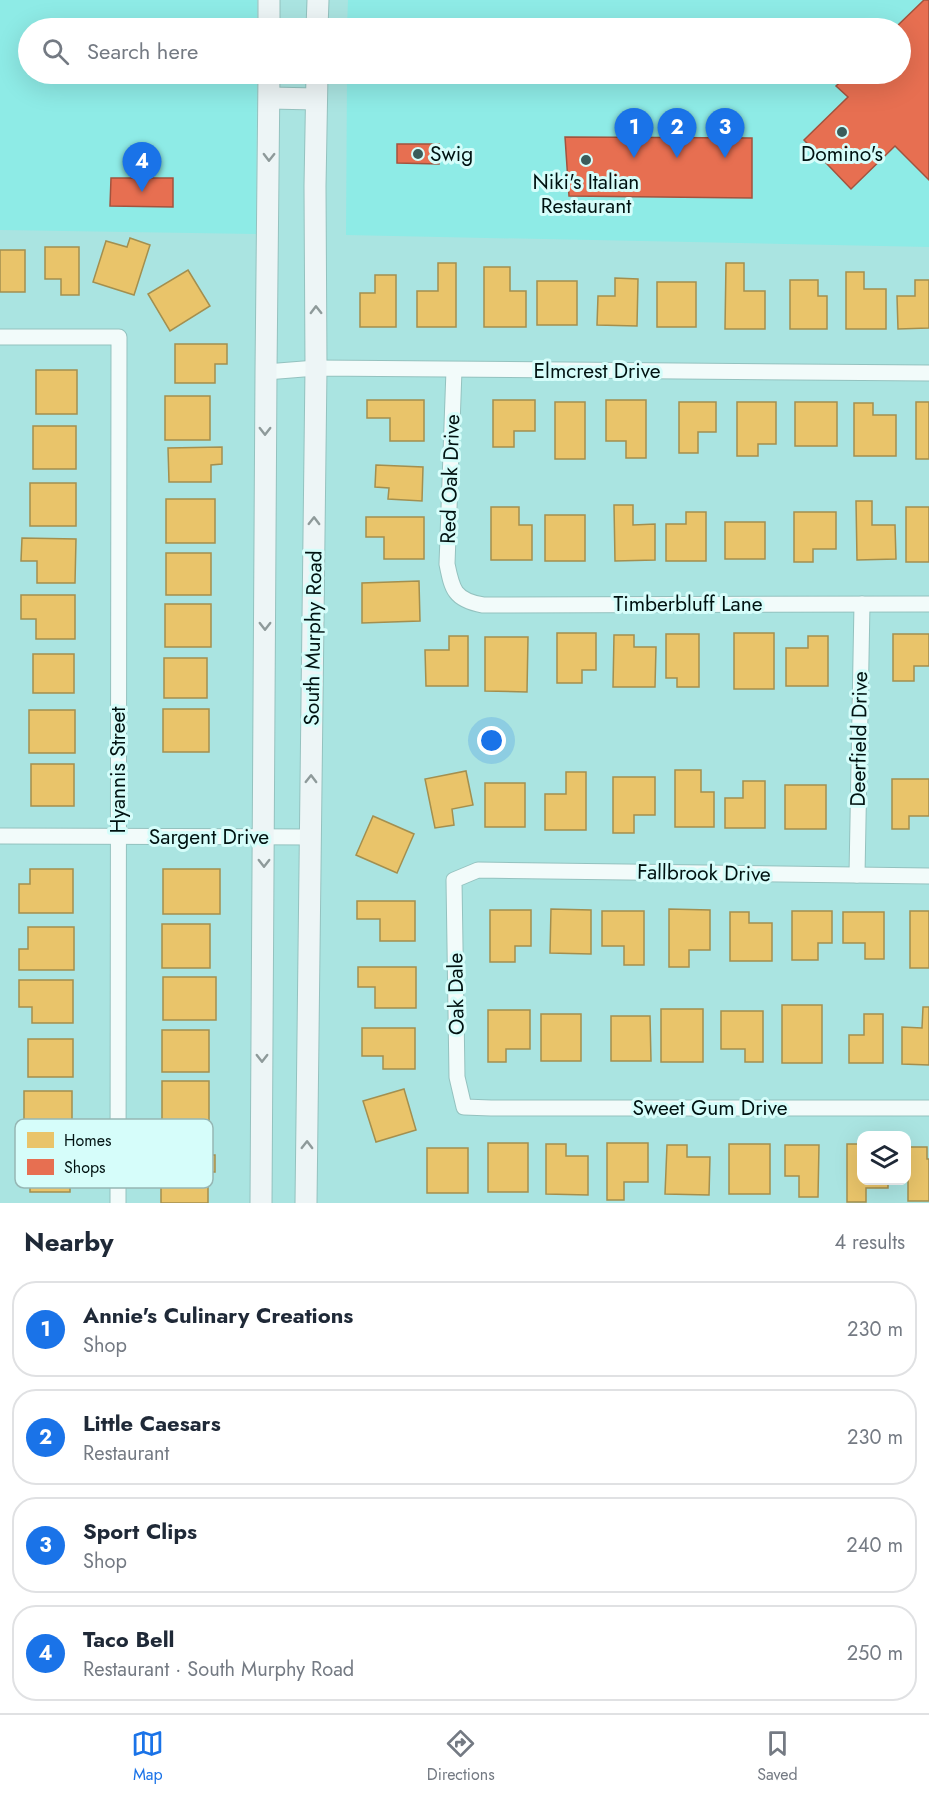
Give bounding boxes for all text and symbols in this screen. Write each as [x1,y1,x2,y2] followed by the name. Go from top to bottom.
[18,18,911,84] search box
[39,35,72,68] icon: search
[87,35,198,67] text: Search here
[614,108,654,158] pin: 1
[658,108,696,158] pin: 2
[706,108,744,158] pin: 3
[835,125,849,139] marker: Domino's
[430,139,473,169] place label: Swig
[801,139,883,169] place label: Domino's
[122,142,162,192] pin: 4
[411,147,425,161] marker: Swig
[262,152,275,161] one-way arrow
[579,153,593,167] marker: Niki's Italian Restaurant
[533,167,639,221] place label: Niki's Italian Restaurant
[310,305,322,314] one-way arrow
[534,356,661,386] street label: Elmcrest Drive
[433,413,467,544] street label: Red Oak Drive
[259,426,271,435] one-way arrow
[308,516,320,525] one-way arrow
[296,550,330,726] street label: South Murphy Road
[613,589,763,619] street label: Timberbluff Lane
[259,621,271,630] one-way arrow
[843,671,875,807] street label: Deerfield Drive
[103,707,133,833] street label: Hyannis Street
[477,726,506,755] your location
[305,774,317,783] one-way arrow
[149,822,269,852] street label: Sargent Drive
[637,857,771,889] street label: Fallbrook Drive
[258,858,270,867] one-way arrow
[440,952,472,1035] street label: Oak Dale
[256,1053,268,1062] one-way arrow
[632,1093,788,1123] street label: Sweet Gum Drive
[15,1119,213,1188] legend
[64,1129,111,1152] text: Homes
[857,1131,911,1185] map controls
[857,1131,911,1185] button: layers
[301,1140,313,1149] one-way arrow
[64,1156,105,1179] text: Shops
[24,1223,113,1261] text: Nearby
[834,1228,905,1257] text: 4 results
[83,1299,353,1331] text: Annie's Culinary Creations
[40,1315,51,1344] text: 1
[847,1315,903,1344] text: 230 m
[83,1331,127,1360] text: Shop
[83,1407,221,1439] text: Little Caesars
[39,1423,52,1452] text: 2
[847,1423,903,1452] text: 230 m
[83,1439,169,1468] text: Restaurant
[83,1515,197,1547] text: Sport Clips
[39,1531,52,1560] text: 3
[846,1531,903,1560] text: 240 m
[83,1547,127,1576] text: Shop
[83,1623,175,1655] text: Taco Bell
[39,1639,52,1668] text: 4
[847,1639,903,1668] text: 250 m
[83,1655,354,1684] text: Restaurant · South Murphy Road
[131,1727,164,1786] tab: Map
[427,1727,495,1786] tab: Directions
[757,1727,798,1786] tab: Saved

